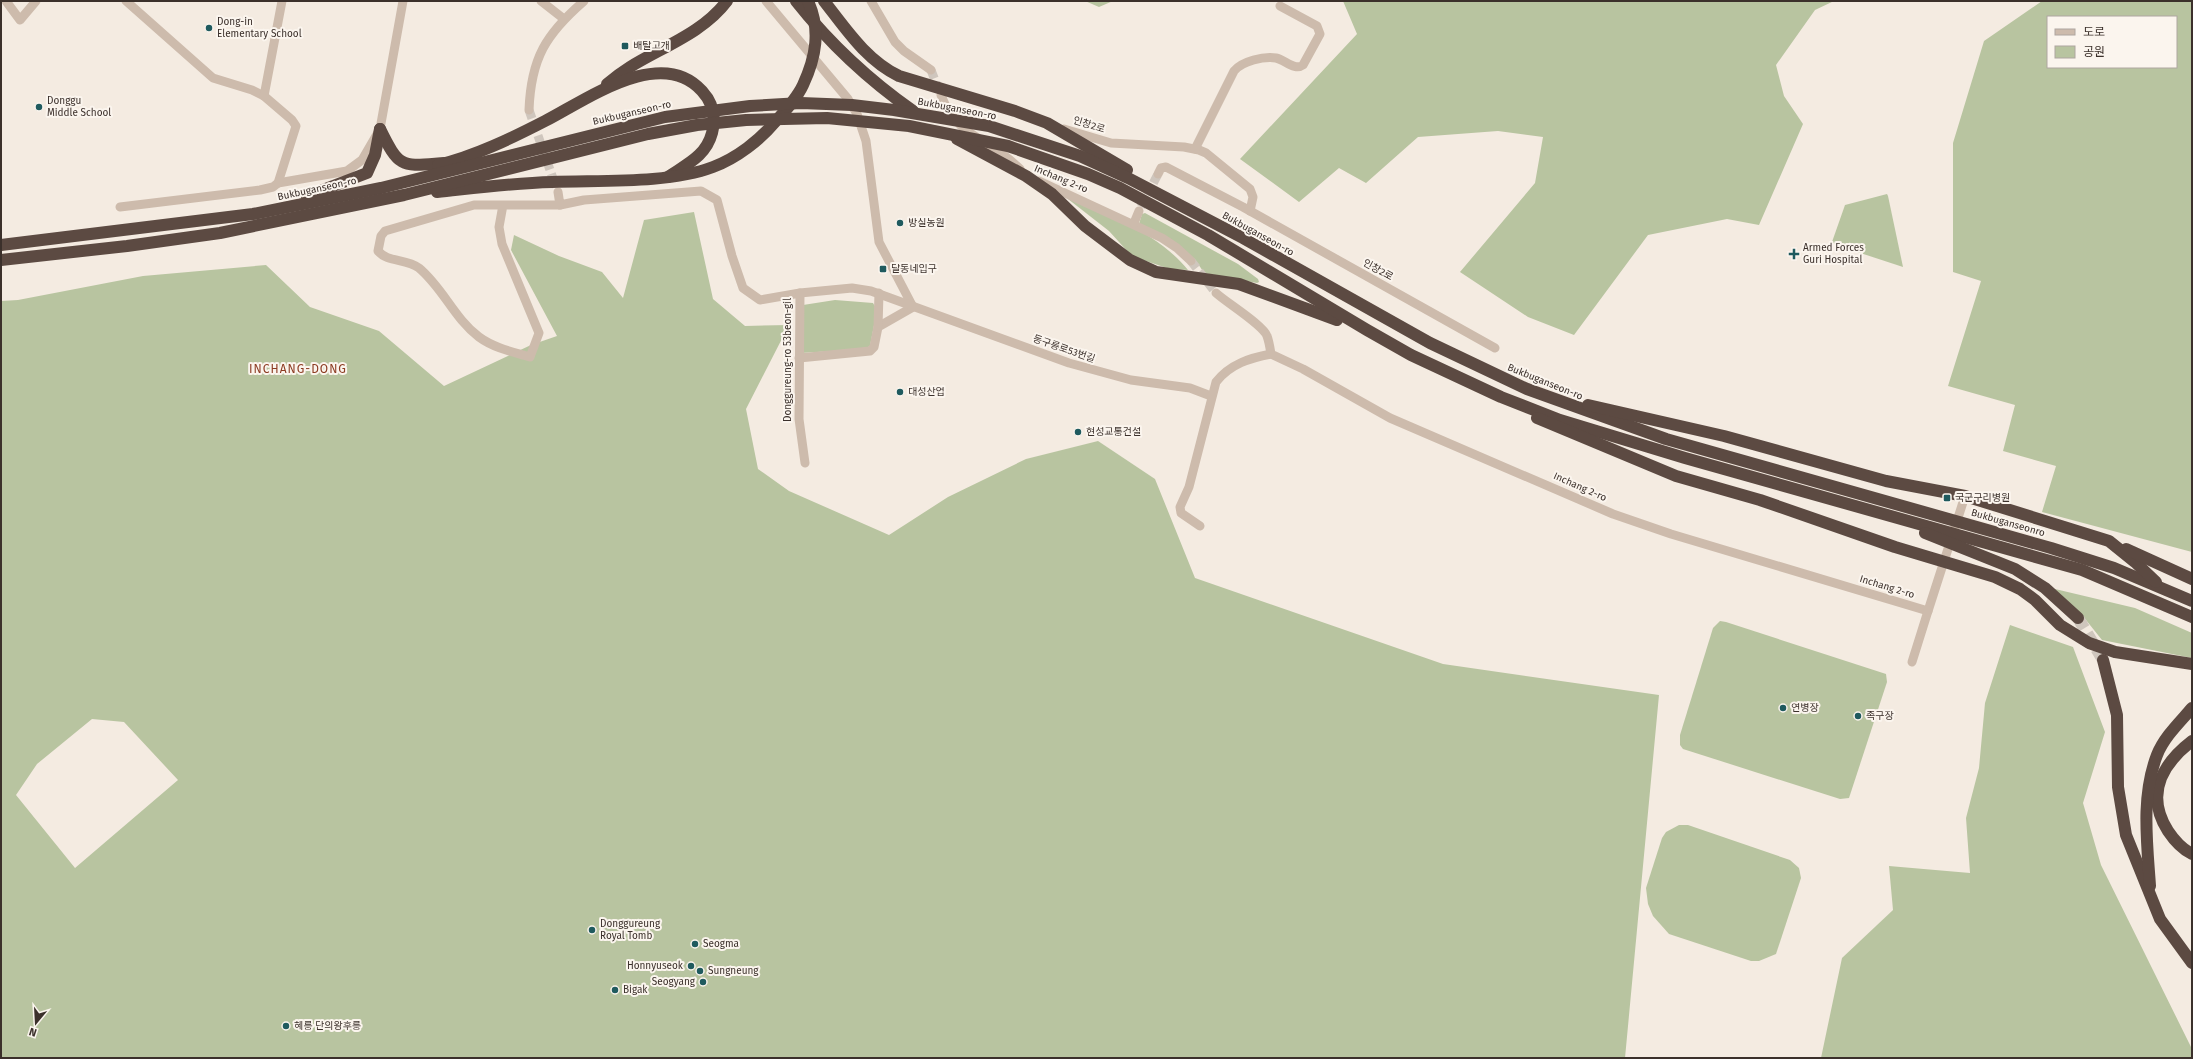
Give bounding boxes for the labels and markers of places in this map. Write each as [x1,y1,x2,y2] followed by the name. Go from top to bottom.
[217,16,302,40] place label: Dong-in Elementary School
[204,23,214,33] marker: Dong-in Elementary School
[633,40,670,52] place label: 배탈고개
[620,41,630,51] marker: 배탈고개
[47,95,111,119] place label: Donggu Middle School
[34,102,44,112] marker: Donggu Middle School
[908,217,945,229] place label: 방실농원
[895,218,905,228] marker: 방실농원
[1803,242,1864,266] place label: Armed Forces Guri Hospital
[1788,248,1800,260] marker: Armed Forces Guri Hospital
[891,263,937,275] place label: 달동네입구
[878,264,888,274] marker: 달동네입구
[908,386,945,398] place label: 대성산업
[895,387,905,397] marker: 대성산업
[1086,426,1141,438] place label: 현성교통건설
[1073,427,1083,437] marker: 현성교통건설
[1955,492,2010,504] place label: 국군구리병원
[1942,493,1952,503] marker: 국군구리병원
[1791,702,1819,714] place label: 연병장
[1778,703,1788,713] marker: 연병장
[1866,710,1894,722] place label: 족구장
[1853,711,1863,721] marker: 족구장
[600,918,661,942] place label: Donggureung Royal Tomb
[587,925,597,935] marker: Donggureung Royal Tomb
[703,938,739,950] place label: Seogma
[690,939,700,949] marker: Seogma
[627,960,684,972] place label: Honnyuseok
[686,961,696,971] marker: Honnyuseok
[708,965,759,977] place label: Sungneung
[695,966,705,976] marker: Sungneung
[652,976,696,988] place label: Seogyang
[698,977,708,987] marker: Seogyang
[623,984,648,996] place label: Bigak
[610,985,620,995] marker: Bigak
[294,1020,361,1032] place label: 혜릉 단의왕후릉
[281,1021,291,1031] marker: 혜릉 단의왕후릉

